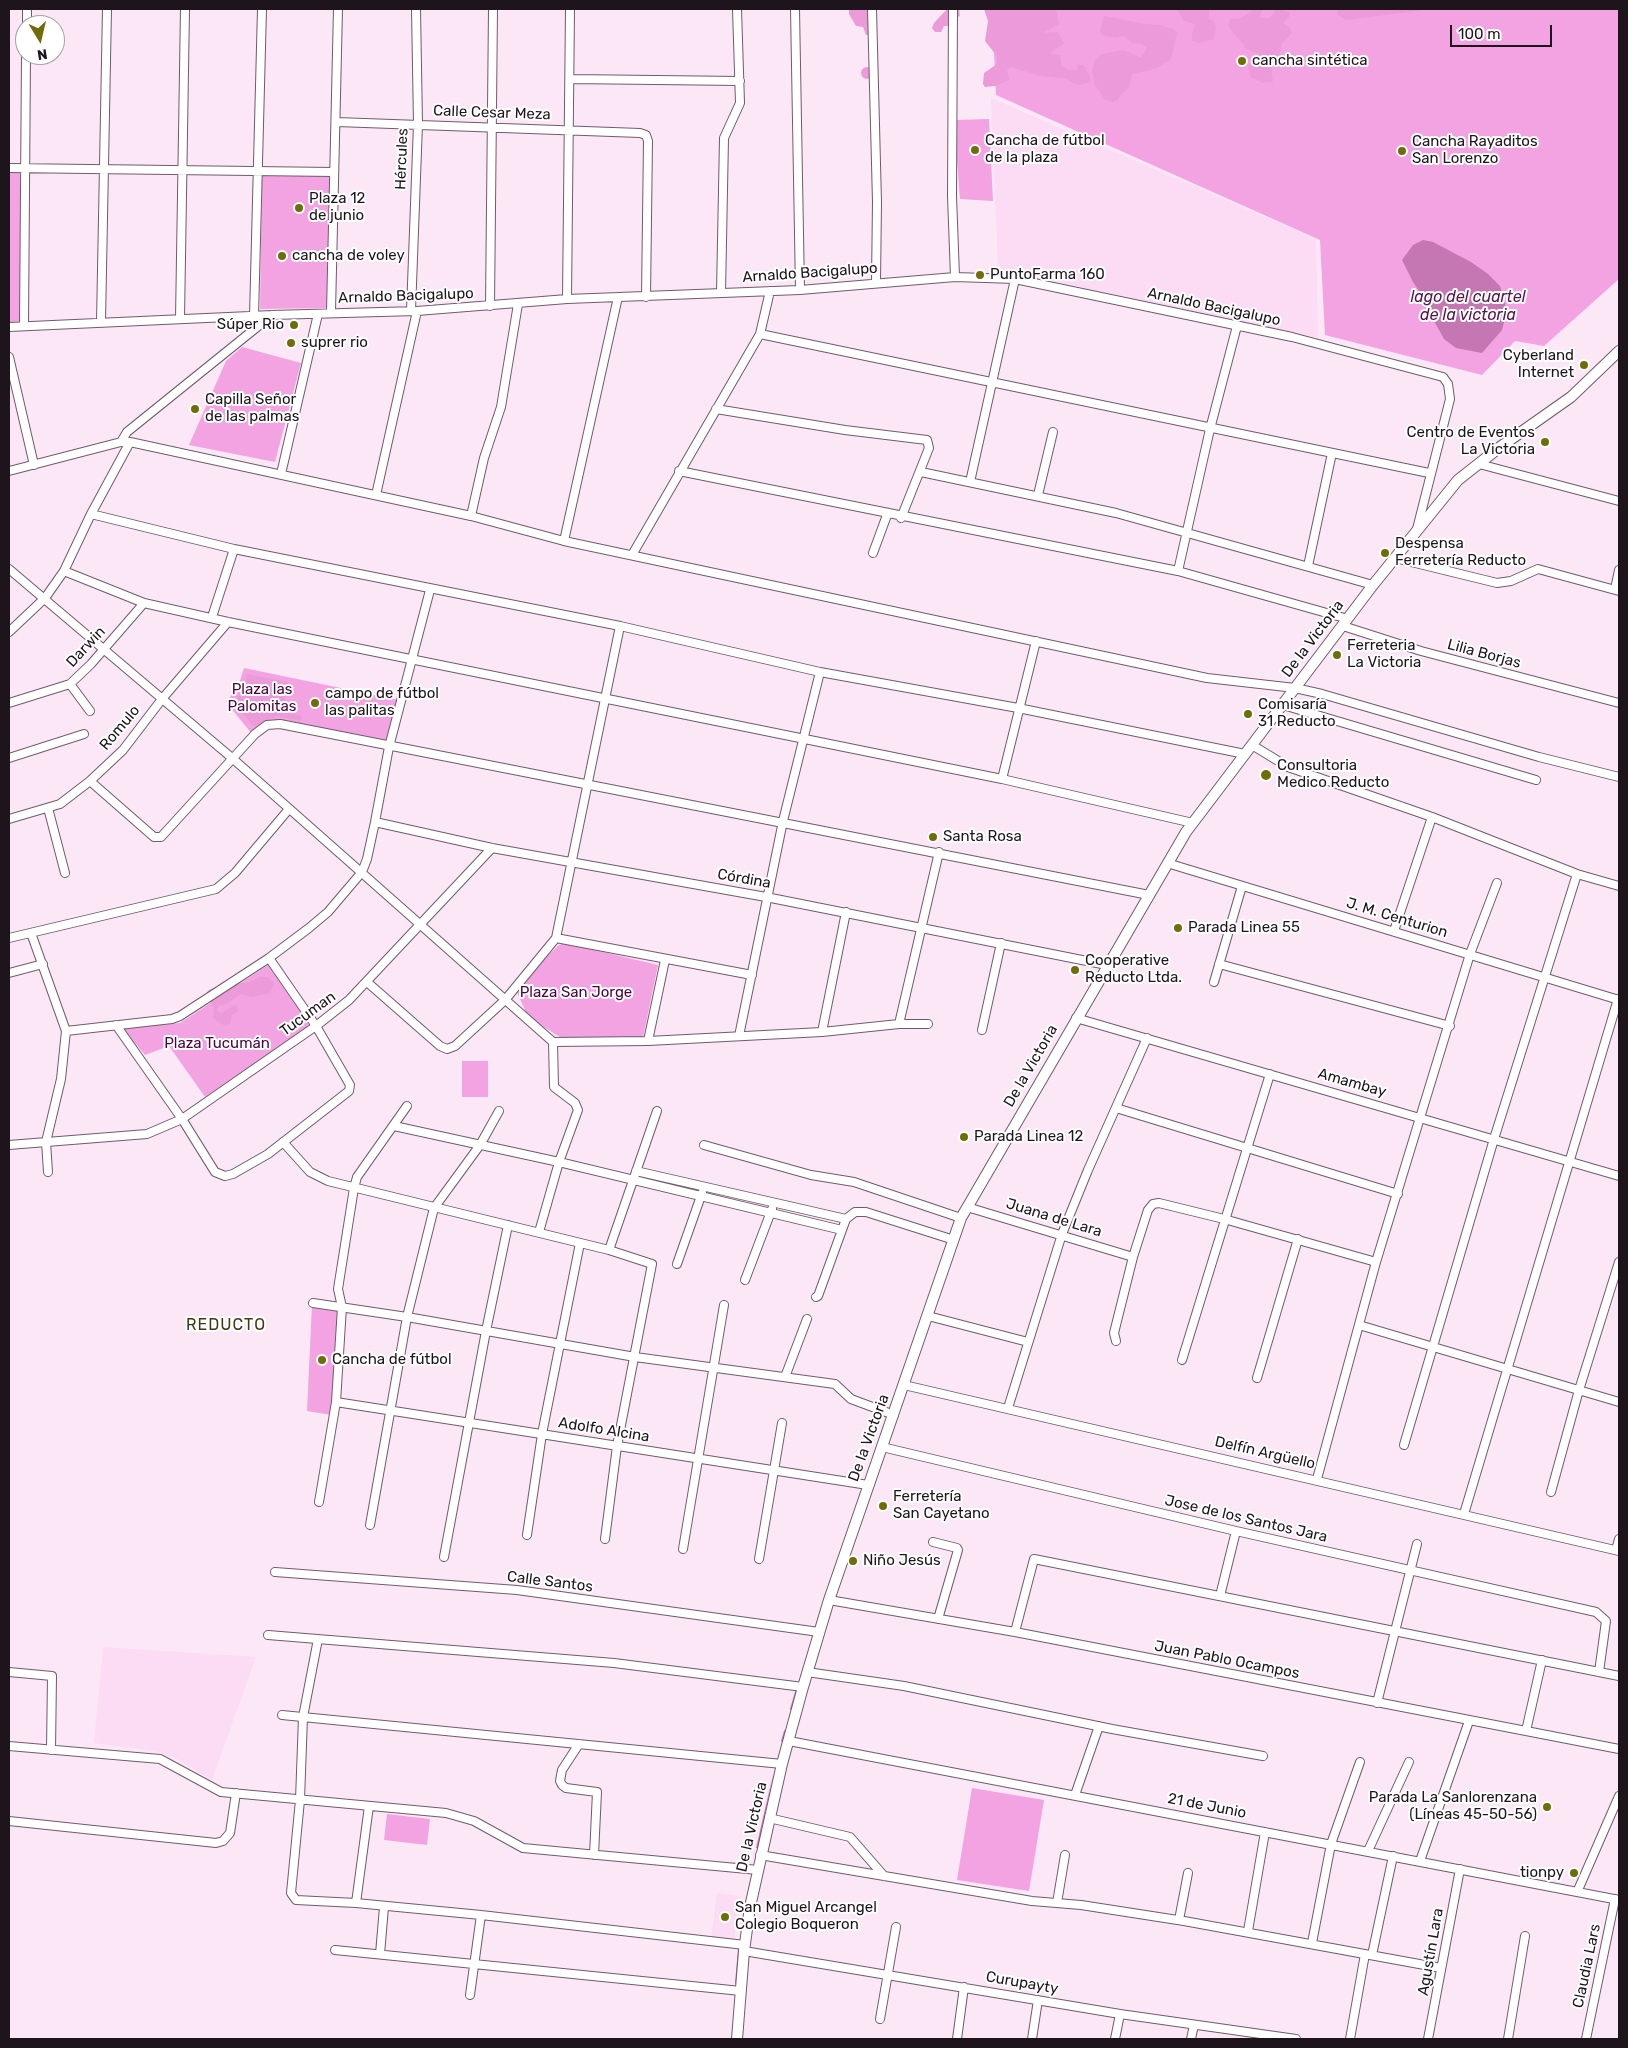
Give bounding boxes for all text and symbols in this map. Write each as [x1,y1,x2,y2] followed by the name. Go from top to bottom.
[15,15,65,65] north arrow
[1453,15,1556,47] scale bar
[1458,25,1500,43] text: 100 m
[36,45,49,64] text: N
[1252,52,1368,70] place label: cancha sintética
[1236,55,1248,67] marker: cancha sintética
[433,102,551,124] street label: Calle Cesar Meza
[392,128,412,190] street label: Hércules
[985,132,1105,167] place label: Cancha de fútbol de la plaza
[1412,133,1538,168] place label: Cancha Rayaditos San Lorenzo
[969,144,981,156] marker: Cancha de fútbol de la plaza
[1396,145,1408,157] marker: Cancha Rayaditos San Lorenzo
[309,190,365,225] place label: Plaza 12 de junio
[293,202,305,214] marker: Plaza 12 de junio
[292,247,405,265] place label: cancha de voley
[276,250,288,262] marker: cancha de voley
[742,259,878,287] street label: Arnaldo Bacigalupo
[990,266,1105,284] place label: PuntoFarma 160
[974,269,986,281] marker: PuntoFarma 160
[1146,284,1282,330] street label: Arnaldo Bacigalupo
[338,285,474,307] street label: Arnaldo Bacigalupo
[1410,287,1526,325] water label: lago del cuartel de la victoria
[217,316,284,334] place label: Súper Rio
[288,319,300,331] marker: Súper Rio
[301,334,368,352] place label: suprer rio
[285,337,297,349] marker: suprer rio
[1503,347,1574,382] place label: Cyberland Internet
[1578,359,1590,371] marker: Cyberland Internet
[205,391,299,426] place label: Capilla Señor de las palmas
[189,403,201,415] marker: Capilla Señor de las palmas
[1407,424,1535,459] place label: Centro de Eventos La Victoria
[1539,436,1551,448] marker: Centro de Eventos La Victoria
[1395,535,1526,570] place label: Despensa Ferretería Reducto
[1379,547,1391,559] marker: Despensa Ferretería Reducto
[1278,597,1348,681] street label: De la Victoria
[63,623,109,671] street label: Darwin
[1445,636,1523,672] street label: Lilia Borjas
[1347,637,1421,672] place label: Ferreteria La Victoria
[1331,649,1343,661] marker: Ferreteria La Victoria
[228,681,296,716] park label: Plaza las Palomitas
[325,685,439,720] place label: campo de fútbol las palitas
[1258,696,1336,731] place label: Comisaría 31 Reducto
[309,697,321,709] marker: campo de fútbol las palitas
[96,702,144,754] street label: Romulo
[1242,708,1254,720] marker: Comisaría 31 Reducto
[1277,757,1389,792] place label: Consultoria Medico Reducto
[1259,768,1273,782] marker: Consultoria Medico Reducto
[943,828,1022,846] place label: Santa Rosa
[927,831,939,843] marker: Santa Rosa
[716,865,772,893] street label: Córdina
[1344,894,1450,942] street label: J. M. Centurion
[1188,919,1300,937] place label: Parada Linea 55
[1172,922,1184,934] marker: Parada Linea 55
[1085,952,1182,987] place label: Cooperative Reducto Ltda.
[1069,964,1081,976] marker: Cooperative Reducto Ltda.
[520,984,632,1002] park label: Plaza San Jorge
[277,988,339,1040] street label: Tucuman
[1000,1022,1062,1110] street label: De la Victoria
[164,1035,270,1053] park label: Plaza Tucumán
[1316,1065,1388,1101] street label: Amambay
[974,1128,1083,1146] place label: Parada Linea 12
[958,1131,970,1143] marker: Parada Linea 12
[1004,1195,1104,1241] street label: Juana de Lara
[185,1315,267,1335] district label: REDUCTO
[332,1351,452,1369] place label: Cancha de fútbol
[316,1354,328,1366] marker: Cancha de fútbol
[845,1392,893,1484] street label: De la Victoria
[557,1414,651,1446] street label: Adolfo Alcina
[1213,1433,1317,1473] street label: Delfín Argüello
[893,1488,990,1523] place label: Ferretería San Cayetano
[1163,1492,1329,1546] street label: Jose de los Santos Jara
[877,1500,889,1512] marker: Ferretería San Cayetano
[863,1552,941,1570] place label: Niño Jesús
[847,1555,859,1567] marker: Niño Jesús
[506,1568,594,1596] street label: Calle Santos
[1153,1637,1301,1683] street label: Juan Pablo Ocampos
[733,1780,771,1874] street label: De la Victoria
[1369,1789,1537,1824] place label: Parada La Sanlorenzana (Líneas 45-50-56)
[1166,1790,1248,1822] street label: 21 de Junio
[1541,1801,1553,1813] marker: Parada La Sanlorenzana (Líneas 45-50-56)
[1520,1864,1564,1882] place label: tionpy
[1568,1867,1580,1879] marker: tionpy
[735,1899,877,1934] place label: San Miguel Arcangel Colegio Boqueron
[1414,1907,1448,1997] street label: Agustín Lara
[719,1911,731,1923] marker: San Miguel Arcangel Colegio Boqueron
[1569,1922,1605,2010] street label: Claudia Lars
[984,1968,1060,1998] street label: Curupayty

